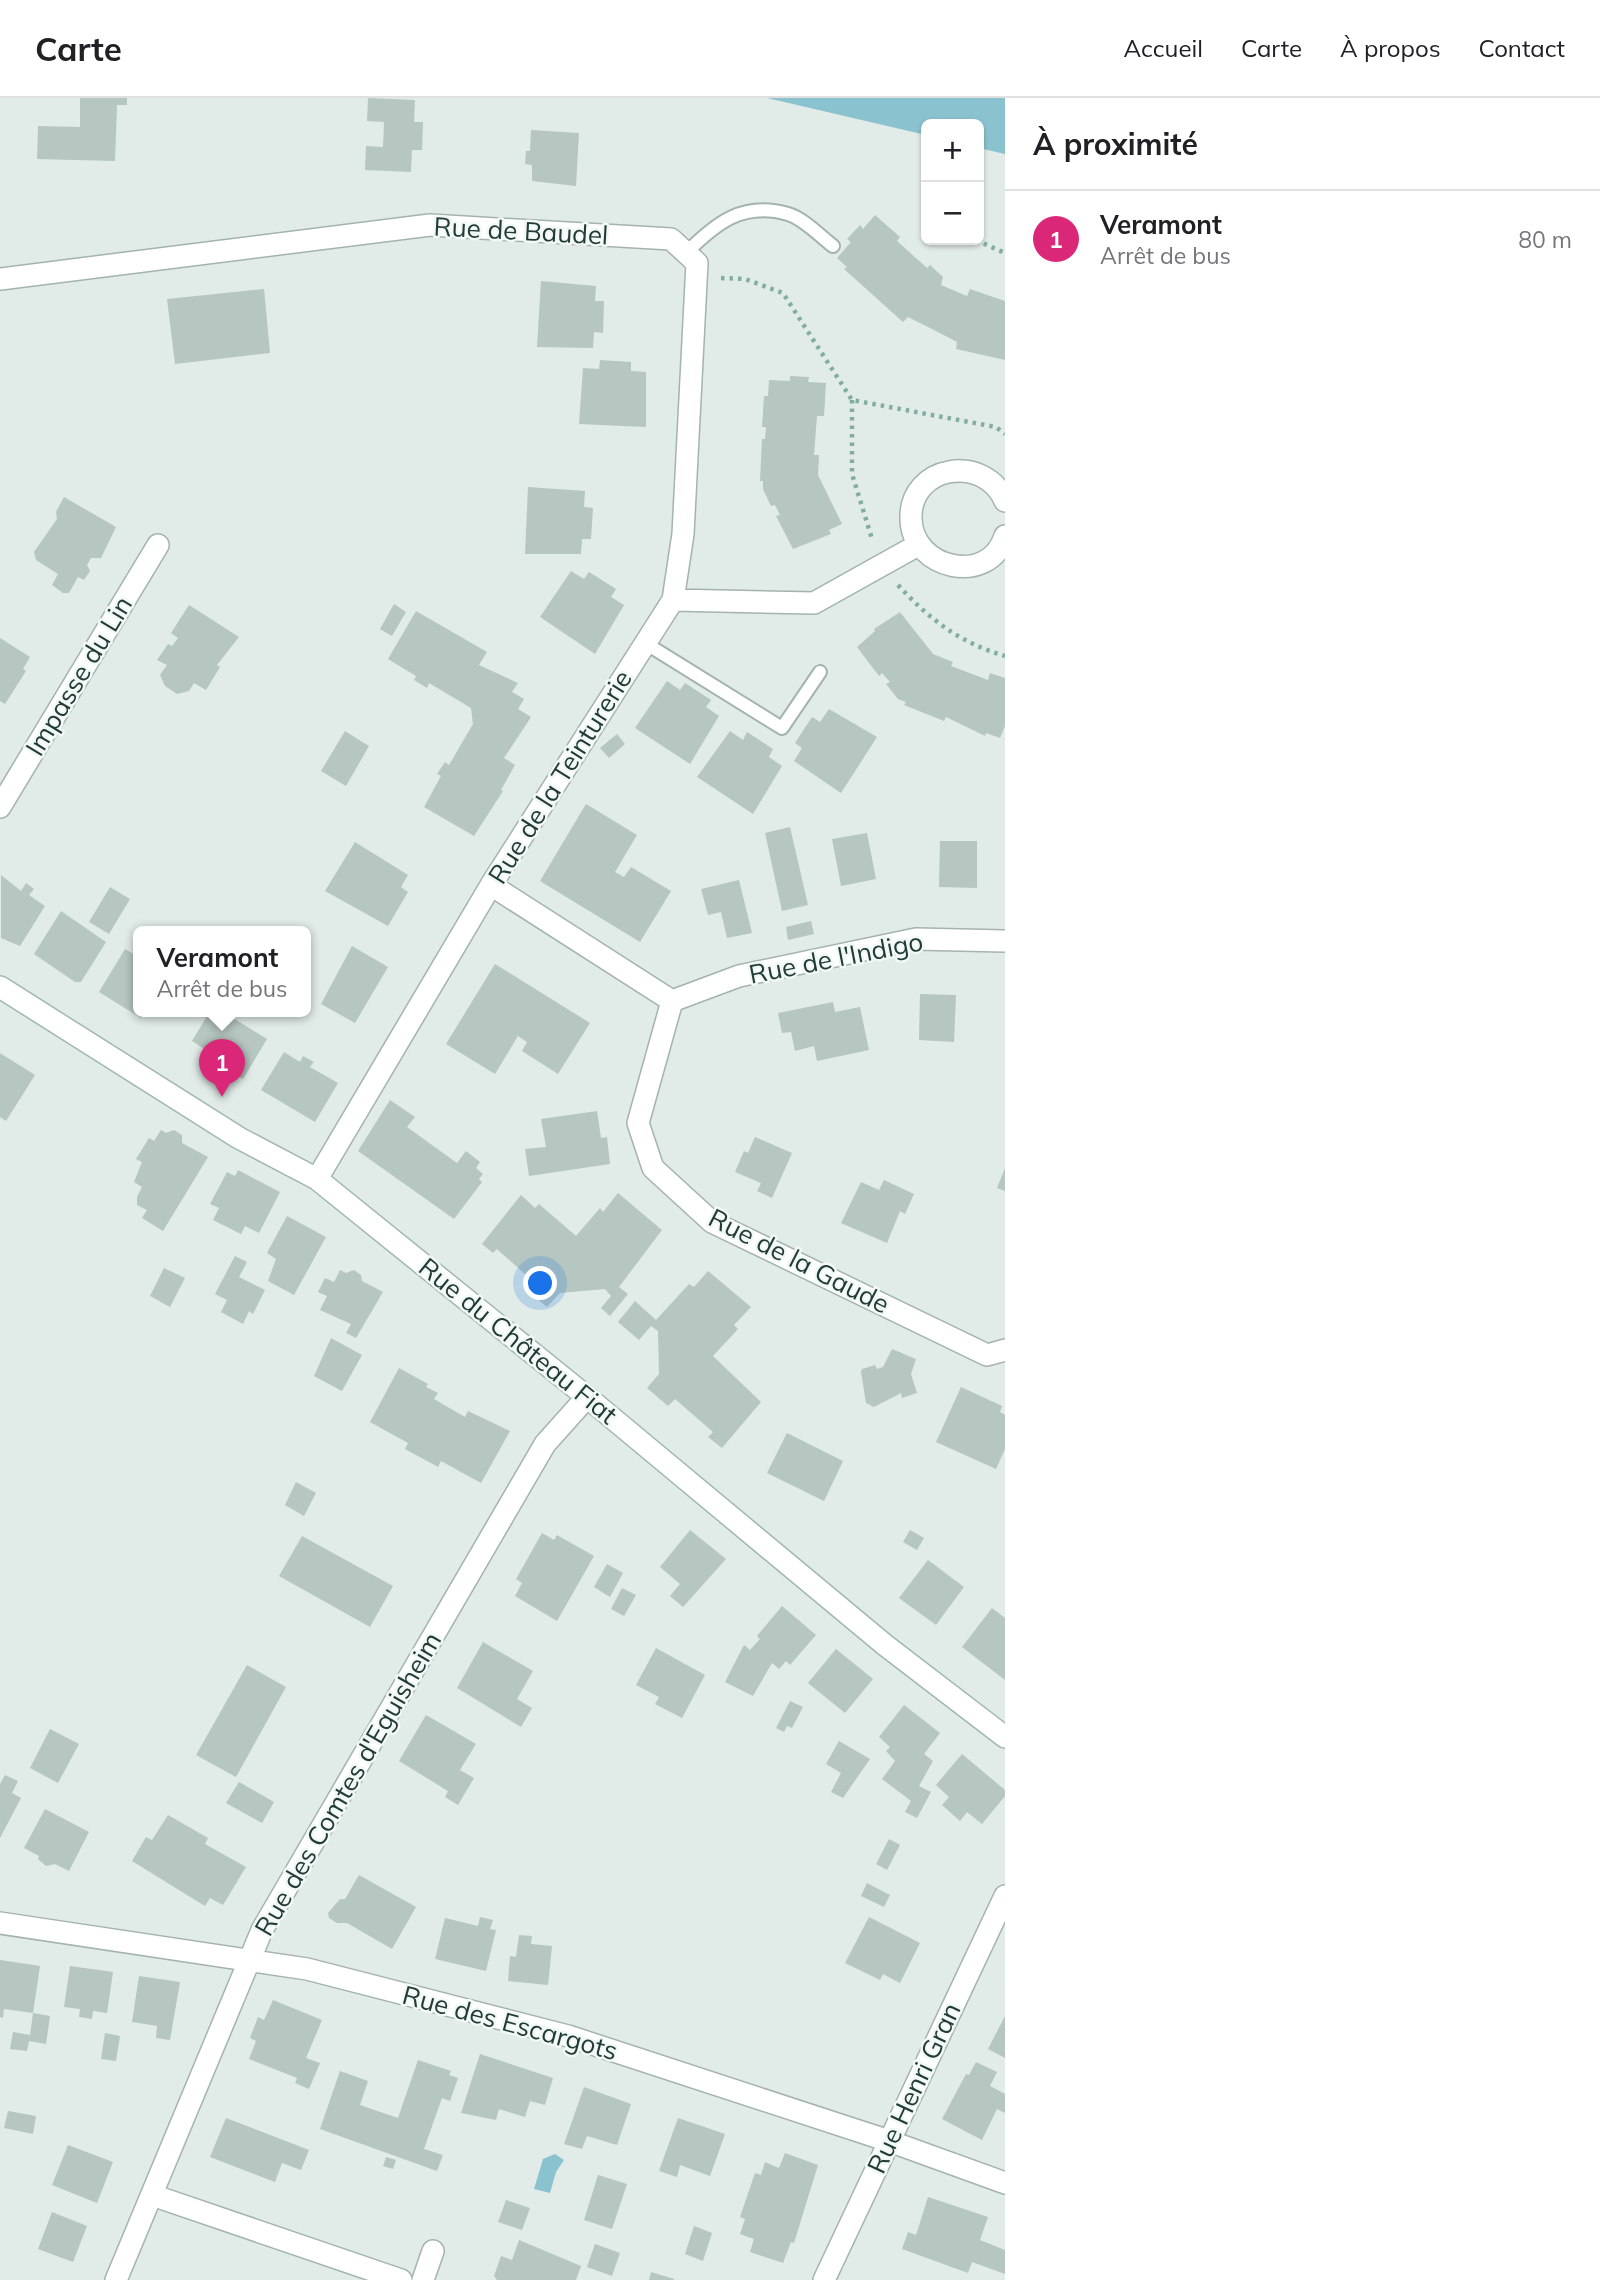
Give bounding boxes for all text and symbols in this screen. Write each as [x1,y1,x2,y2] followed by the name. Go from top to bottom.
[35,28,122,69] text: Carte
[1124,33,1203,63] text: Accueil
[1241,33,1302,63] text: Carte
[1340,33,1441,63] text: À propos
[1479,33,1565,63] text: Contact
[921,119,984,245] map controls
[921,119,984,182] button: +
[1033,125,1198,163] text: À proximité
[921,182,984,245] button: −
[1100,208,1222,241] text: Veramont
[433,209,609,252] street label: Rue de Baudel
[1049,225,1063,254] text: 1
[1518,225,1572,254] text: 80 m
[1100,241,1231,270] text: Arrêt de bus
[18,590,139,762] street label: Impasse du Lin
[481,664,639,890] street label: Rue de la Teinturerie
[746,924,926,991] street label: Rue de l'Indigo
[133,926,311,1017] popup
[157,941,278,974] text: Veramont
[157,974,287,1003] text: Arrêt de bus
[199,1039,245,1097] pin: 1
[703,1201,895,1320] street label: Rue de la Gaude
[412,1250,624,1431] street label: Rue du Château Fiat
[523,1266,557,1300] your location
[247,1626,448,1942] street label: Rue des Comtes d'Eguisheim
[399,1978,621,2067] street label: Rue des Escargots
[860,1997,968,2179] street label: Rue Henri Gran

